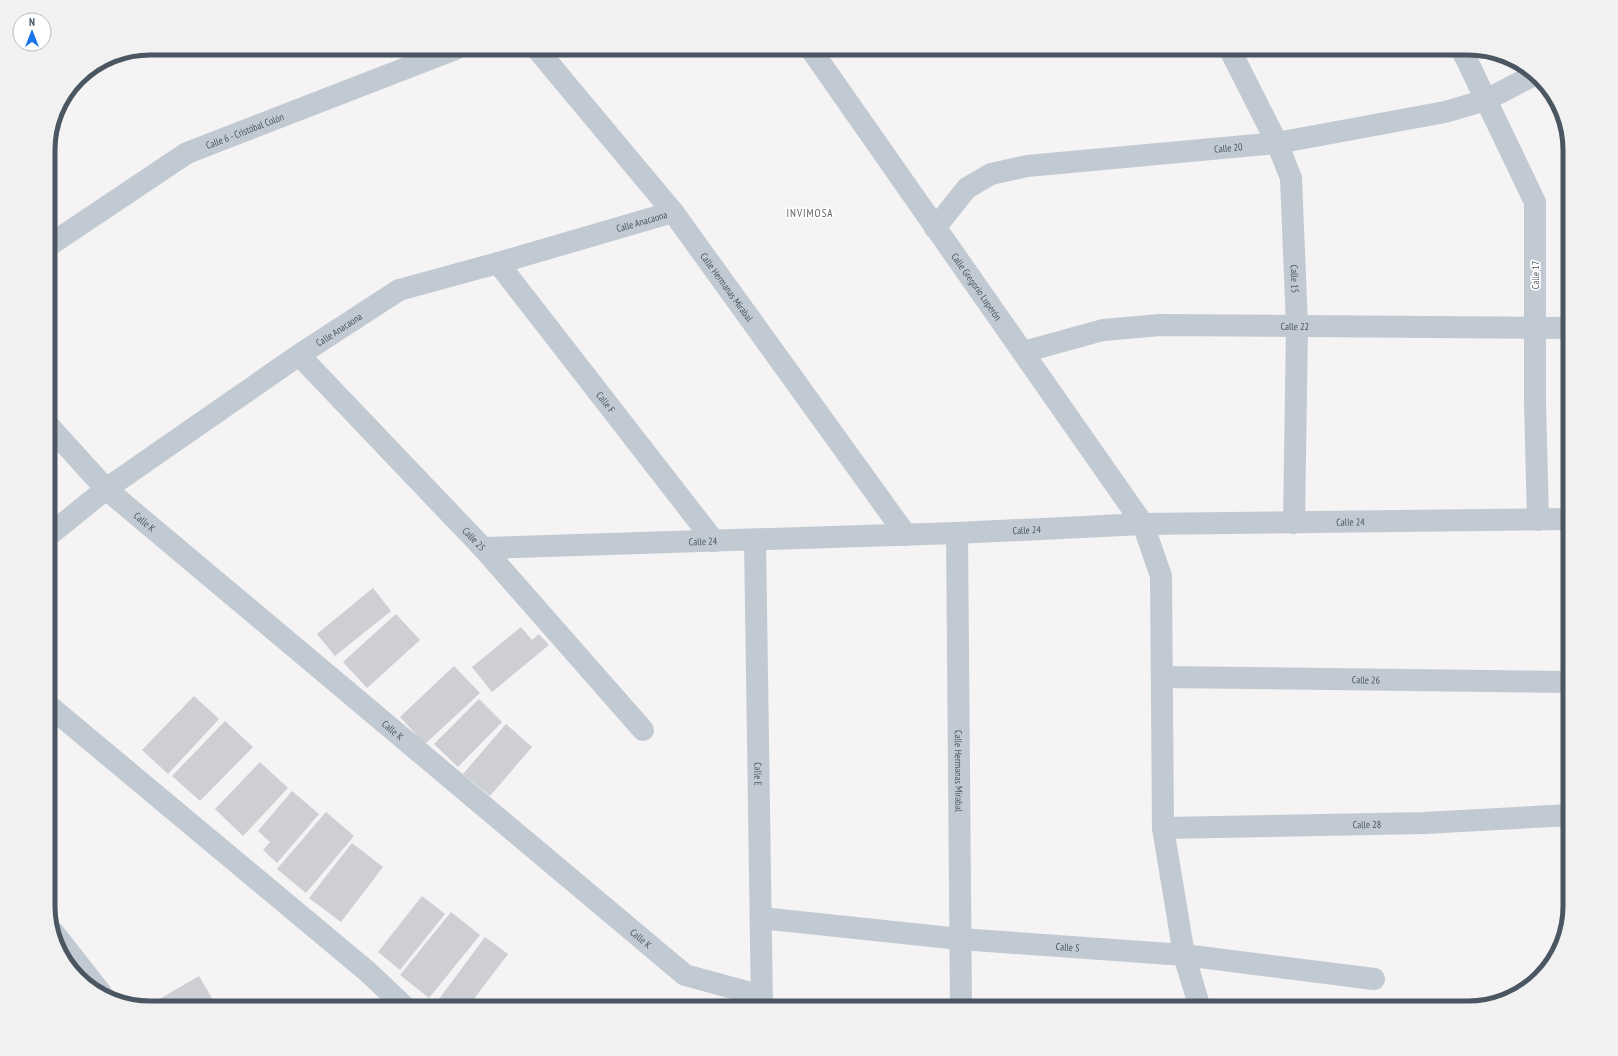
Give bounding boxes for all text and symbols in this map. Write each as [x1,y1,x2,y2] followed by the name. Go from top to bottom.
[12,12,52,52] north arrow
[29,15,35,29] text: N
[204,110,286,152] street label: Calle 6 - Cristóbal Colón
[1214,140,1244,156] street label: Calle 20
[786,206,834,220] district label: INVIMOSA
[615,208,669,235] street label: Calle Anacaona
[697,250,756,325] street label: Calle Hermanas Mirabal
[948,250,1005,323] street label: Calle Gregorio Luperón
[1529,261,1542,289] street label: Calle 17
[1288,264,1302,293] street label: Calle 15
[313,310,365,349] street label: Calle Anacaona
[1281,320,1309,333] street label: Calle 22
[593,389,618,416] street label: Calle F
[131,509,158,535] street label: Calle K
[1336,515,1365,529] street label: Calle 24
[1012,523,1042,537] street label: Calle 24
[459,524,488,554] street label: Calle 25
[689,535,718,548] street label: Calle 24
[1352,673,1381,687] street label: Calle 26
[379,717,406,743] street label: Calle K
[952,730,965,813] street label: Calle Hermanas Mirabal
[751,762,765,786] street label: Calle E
[1353,818,1381,831] street label: Calle 28
[627,926,654,951] street label: Calle K
[1055,940,1080,955] street label: Calle S

